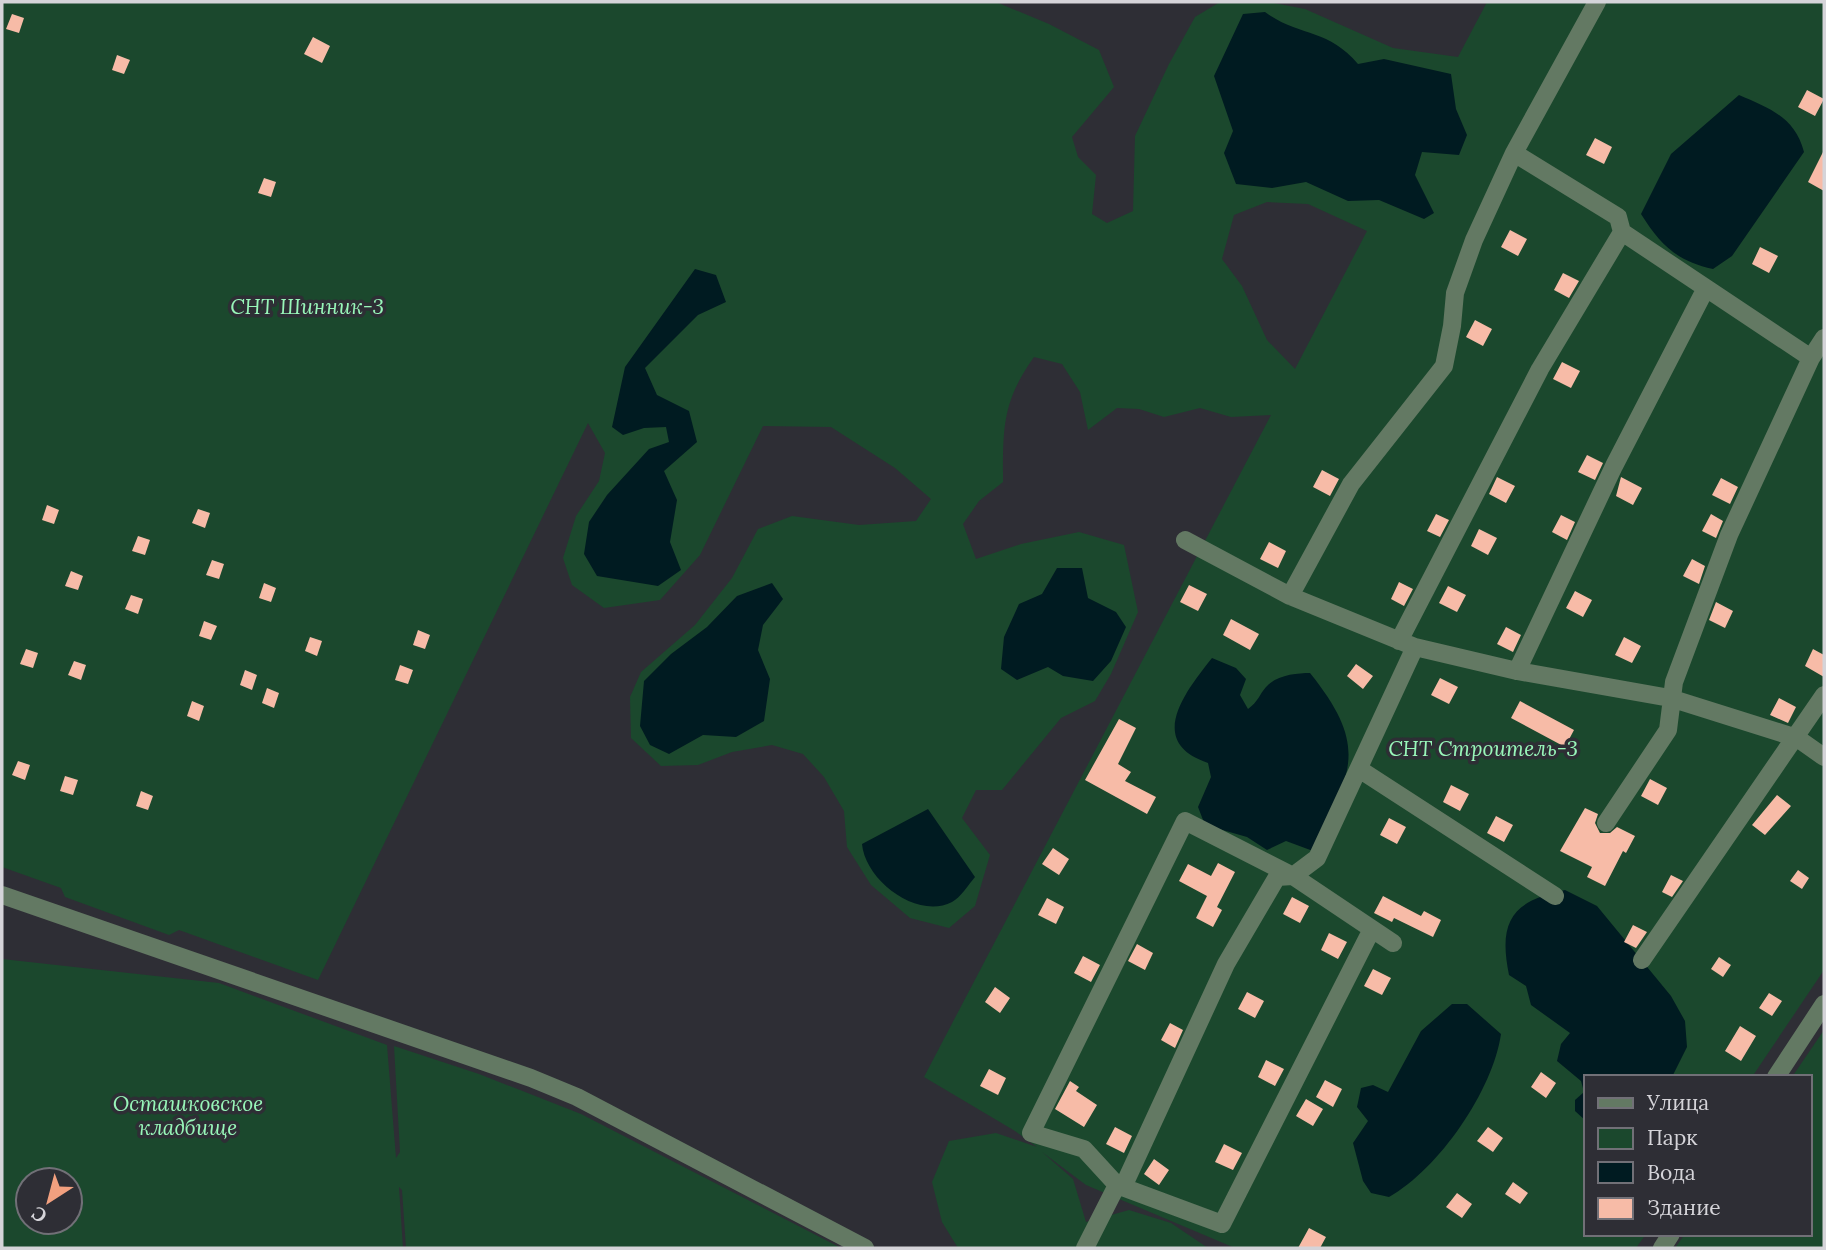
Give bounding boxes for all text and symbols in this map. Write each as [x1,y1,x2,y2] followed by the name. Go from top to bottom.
[230,293,384,320] park label: СНТ Шинник-3
[1388,735,1578,762] park label: СНТ Строитель-3
[1584,1075,1812,1236] legend
[1646,1089,1709,1116] text: Улица
[113,1090,263,1141] park label: Осташковское кладбище
[1647,1124,1698,1151] text: Парк
[1647,1159,1696,1186] text: Вода
[14,1166,84,1236] north arrow
[1647,1194,1721,1221] text: Здание
[27,1201,51,1228] text: С

